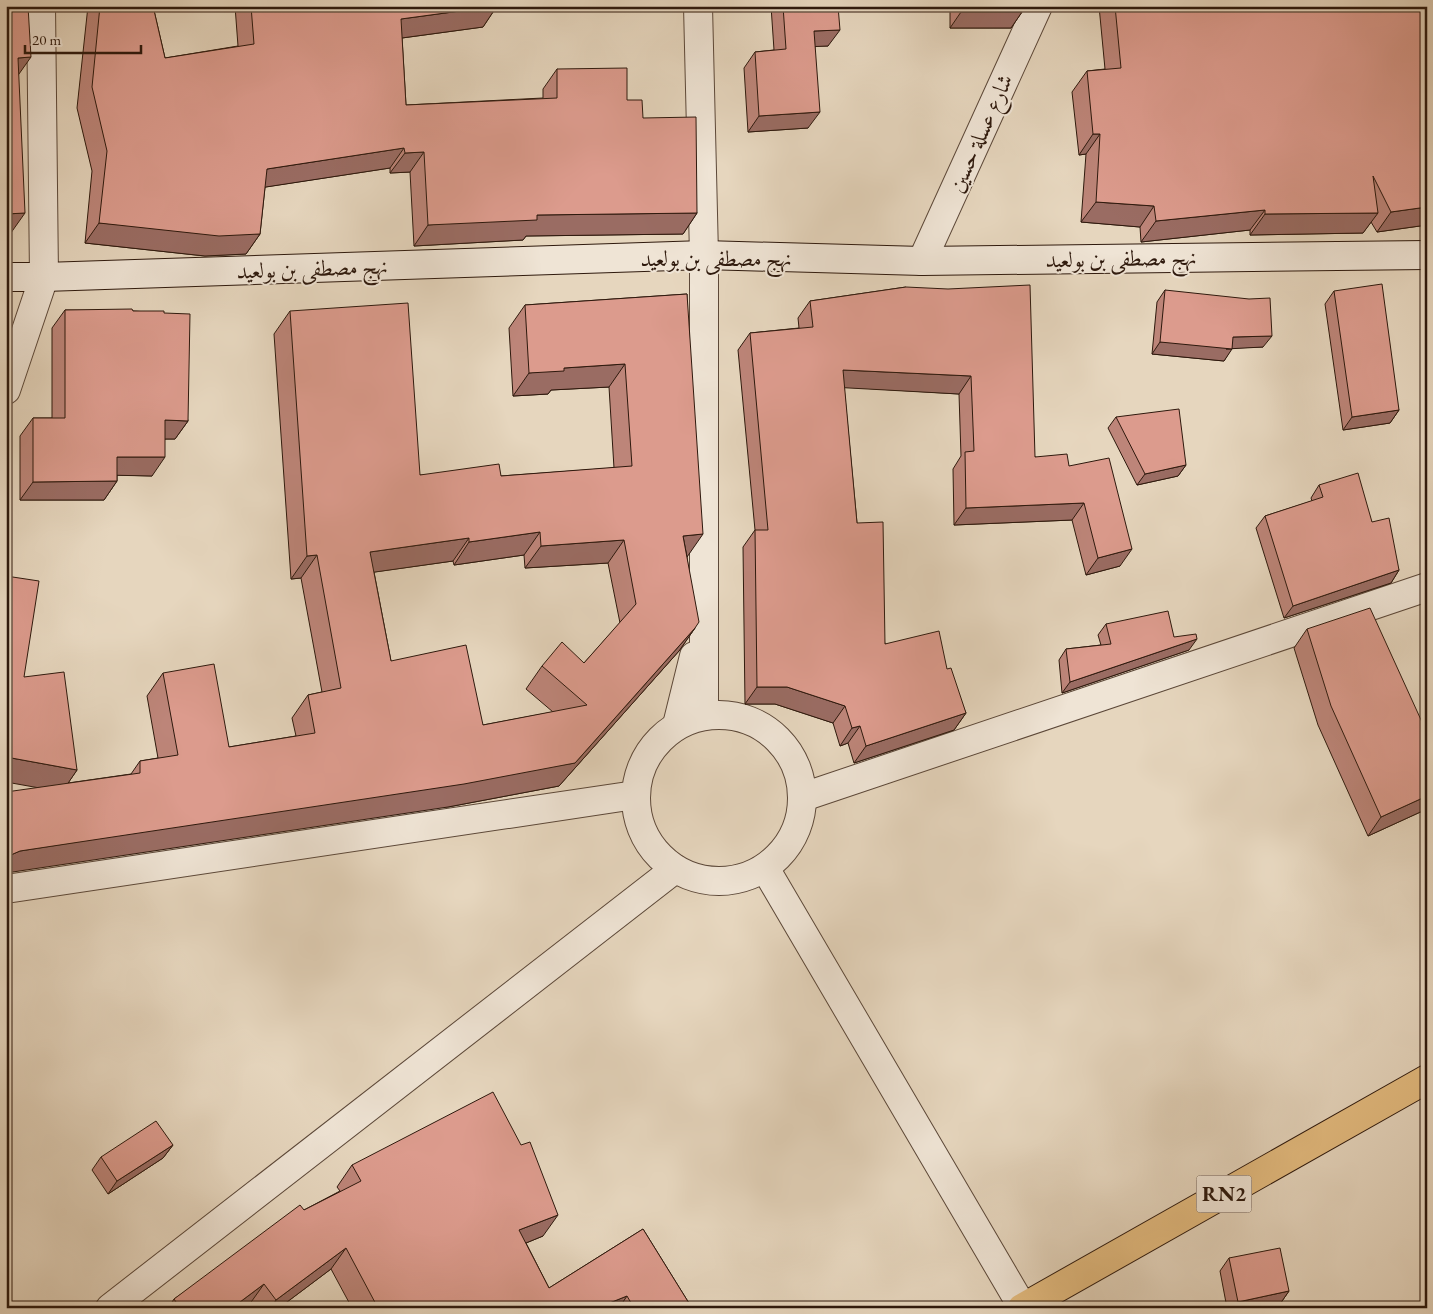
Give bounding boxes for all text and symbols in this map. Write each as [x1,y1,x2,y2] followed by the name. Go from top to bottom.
[25,22,141,54] scale bar
[32,30,61,49] text: 20 m
[941,69,1023,199] street label: شارع عسلة حسين
[1045,243,1197,279] street label: نهج مصطفى بن بولعيد
[640,244,792,278] street label: نهج مصطفى بن بولعيد
[236,251,388,291] street label: نهج مصطفى بن بولعيد
[1196,1176,1252,1212] road number: RN2

